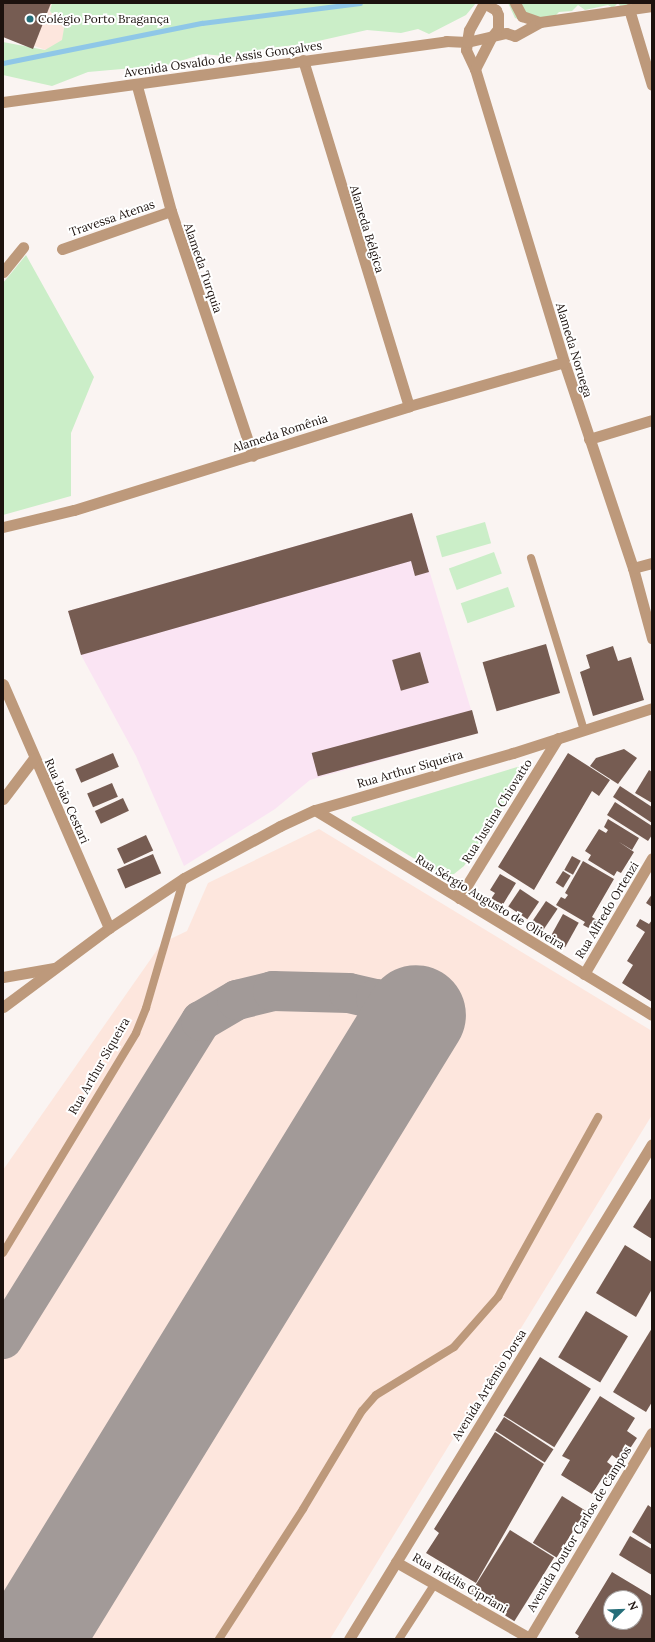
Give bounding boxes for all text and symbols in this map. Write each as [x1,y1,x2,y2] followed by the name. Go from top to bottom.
[38,12,169,26] place label: Colégio Porto Bragança
[25,14,35,24] marker: Colégio Porto Bragança
[123,38,323,80] street label: Avenida Osvaldo de Assis Gonçalves
[347,184,387,274] street label: Alameda Bélgica
[67,197,157,239] street label: Travessa Atenas
[181,221,225,315] street label: Alameda Turquia
[553,301,595,399] street label: Alameda Noruega
[231,411,329,455] street label: Alameda Romênia
[355,747,465,791] street label: Rua Arthur Siqueira
[42,756,92,846] street label: Rua João Cestari
[459,756,535,866] street label: Rua Justina Chiovatto
[413,852,567,952] street label: Rua Sérgio Augusto de Oliveira
[572,859,642,961] street label: Rua Alfredo Ortenzi
[65,1015,133,1117] street label: Rua Arthur Siqueira
[449,1327,529,1443] street label: Avenida Artêmio Dorsa
[524,1444,634,1614] street label: Avenida Doutor Carlos de Campos
[410,1550,510,1616] street label: Rua Fidélis Cipriani
[603,1590,643,1630] north arrow
[625,1599,641,1612] text: N

